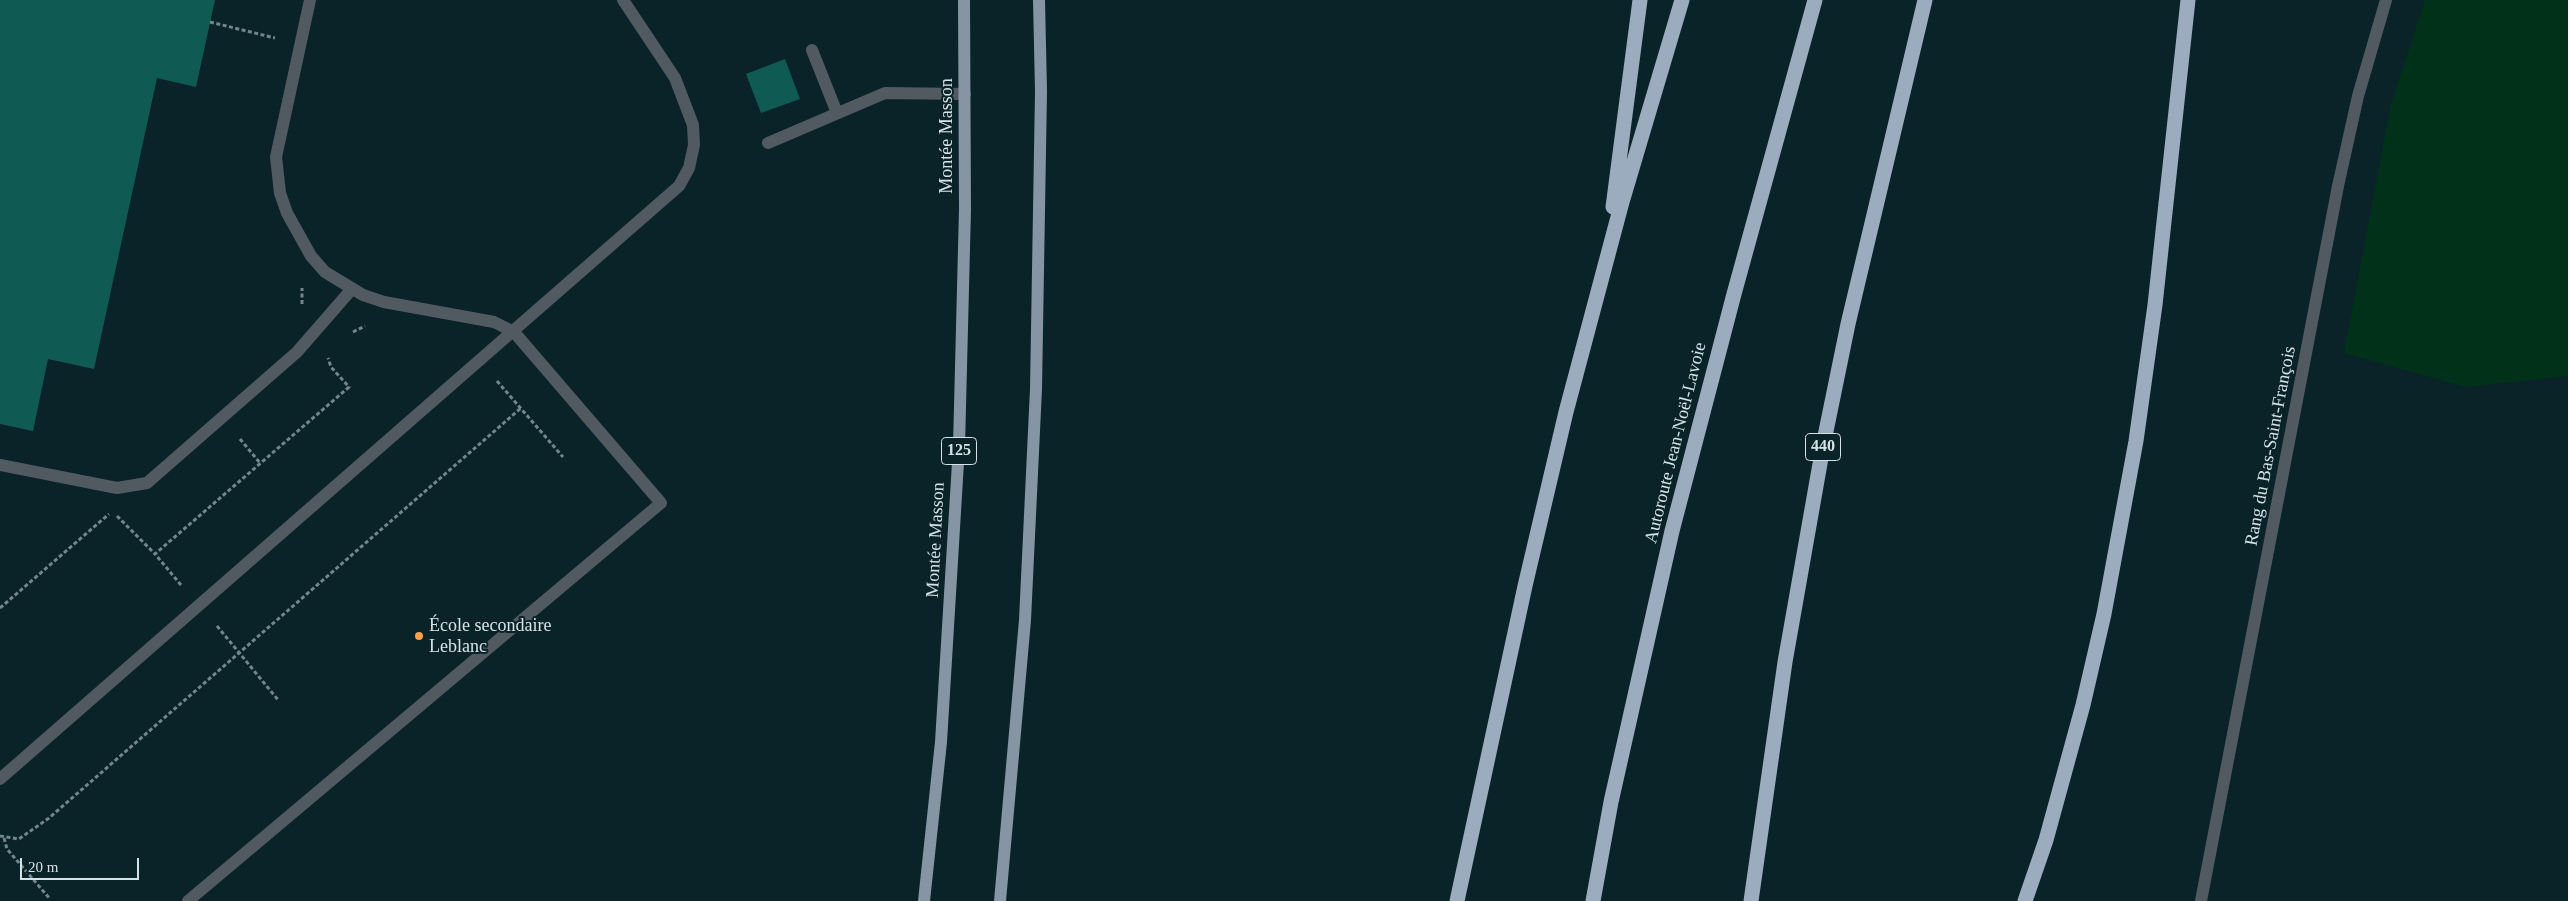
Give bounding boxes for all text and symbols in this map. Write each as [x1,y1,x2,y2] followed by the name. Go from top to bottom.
[936,78,958,194] street label: Montée Masson
[1641,340,1711,546] street label: Autoroute Jean-Noël-Lavoie
[2241,344,2301,548] street label: Rang du Bas-Saint-François
[1806,434,1840,461] road number: 440
[942,438,976,464] road number: 125
[922,482,950,598] street label: Montée Masson
[429,615,551,658] place label: École secondaire Leblanc
[413,630,425,642] marker: École secondaire Leblanc
[22,848,141,880] scale bar
[28,859,58,875] text: 20 m

